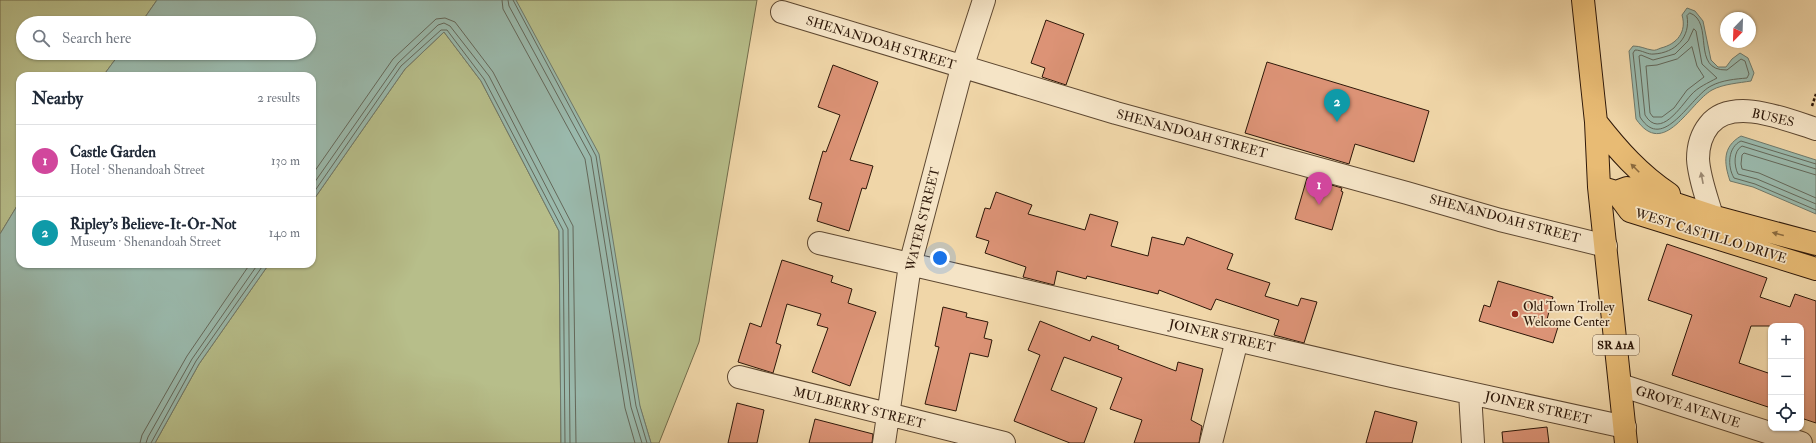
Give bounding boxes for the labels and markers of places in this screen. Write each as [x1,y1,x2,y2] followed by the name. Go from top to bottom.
[1324,89,1350,122] pin: 2
[1306,172,1332,205] pin: 1
[1522,299,1615,330] place label: Old Town Trolley Welcome Center
[1510,309,1520,319] marker: Old Town Trolley Welcome Center

